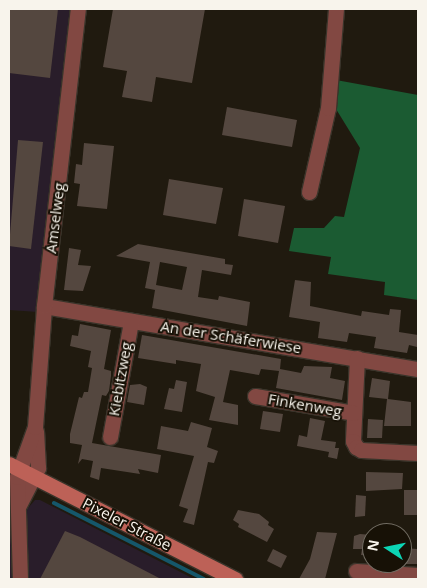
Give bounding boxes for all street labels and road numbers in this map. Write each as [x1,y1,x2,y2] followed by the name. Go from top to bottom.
[42,182,68,254] street label: Amselweg
[159,317,303,357] street label: An der Schäferwiese
[105,341,135,417] street label: Kiebitzweg
[267,390,343,420] street label: Finkenweg
[80,494,174,554] street label: Pixeler Straße

